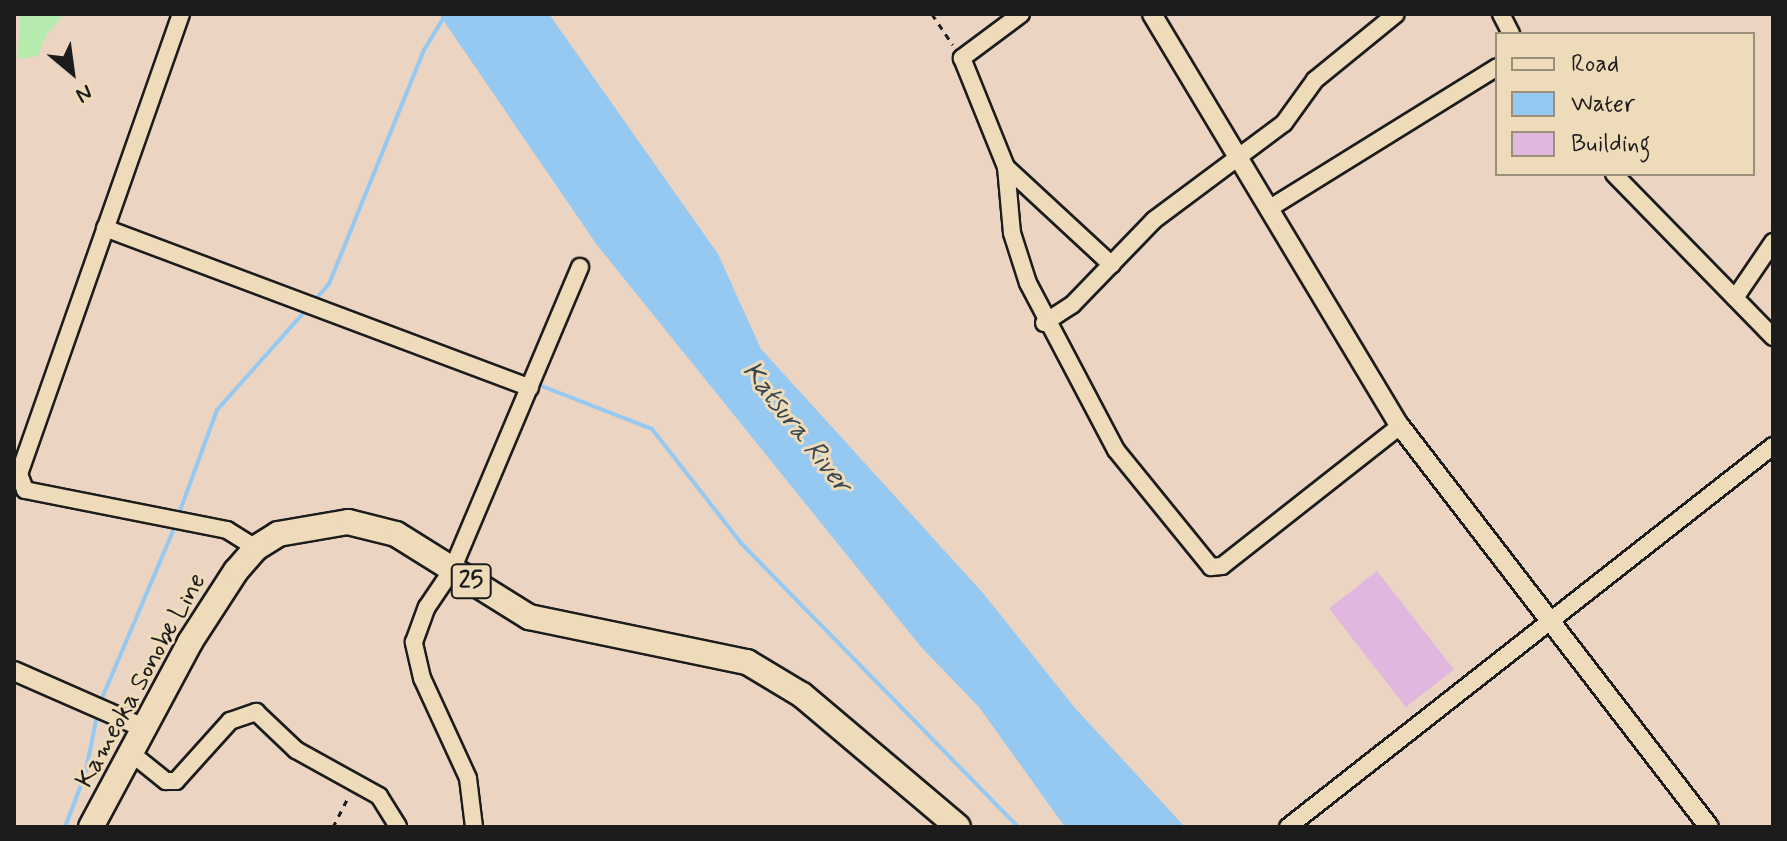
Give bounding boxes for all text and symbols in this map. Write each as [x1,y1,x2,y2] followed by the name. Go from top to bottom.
[32,32,112,112] north arrow
[1495,32,1755,176] legend
[1571,49,1619,80] text: Road
[70,77,97,109] text: N
[1571,89,1635,120] text: Water
[1571,129,1651,160] text: Building
[733,354,859,502] water label: Katsura River
[449,561,493,601] road number: 25
[70,568,214,794] street label: Kameoka Sonobe Line

